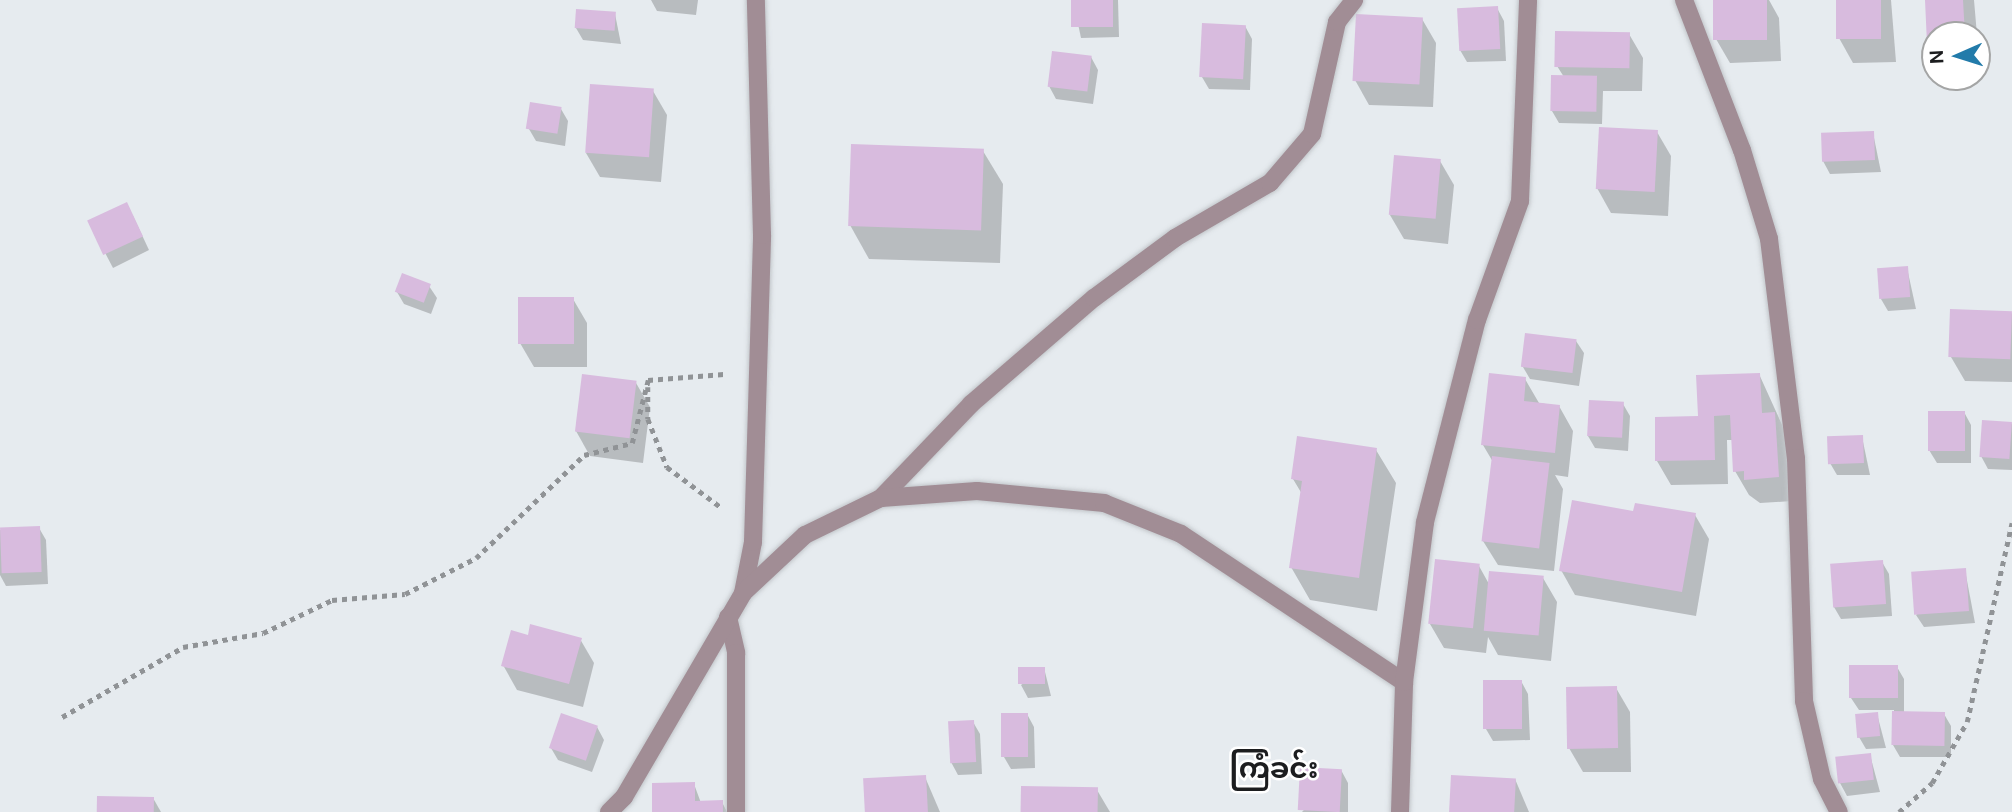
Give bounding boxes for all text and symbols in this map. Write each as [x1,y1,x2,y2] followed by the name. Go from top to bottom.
[1921,21,1991,91] north arrow
[1924,49,1949,65] text: N
[1229,752,1319,786] district label: ကြံခင်း

